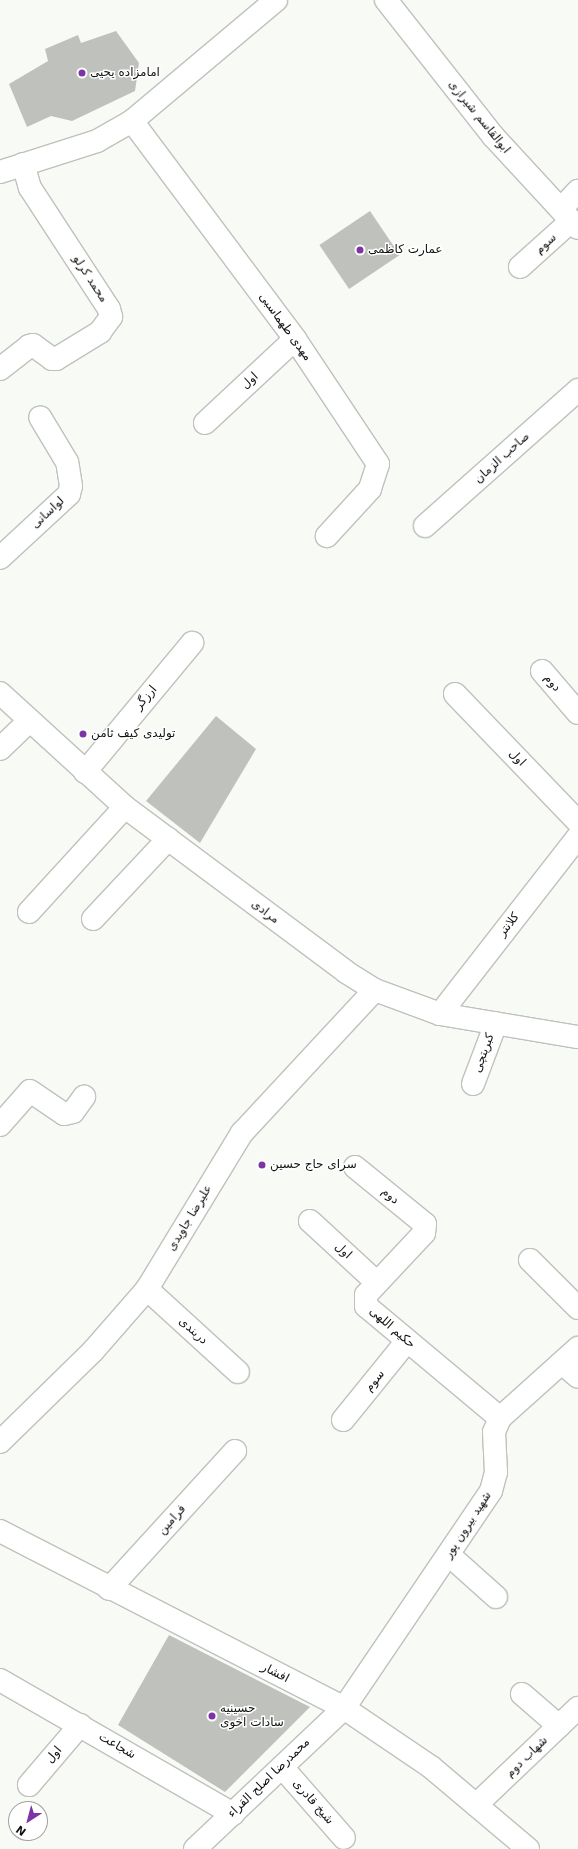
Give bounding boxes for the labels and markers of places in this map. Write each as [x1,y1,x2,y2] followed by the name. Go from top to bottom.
[90,66,160,80] place label: امامزاده یحیی
[77,68,87,78] marker: امامزاده یحیی
[368,243,443,257] place label: عمارت کاظمی
[355,245,365,255] marker: عمارت کاظمی
[91,727,175,741] place label: تولیدی کیف ثامن
[78,729,88,739] marker: تولیدی کیف ثامن
[270,1158,357,1172] place label: سرای حاج حسین
[257,1160,267,1170] marker: سرای حاج حسین
[220,1702,284,1730] place label: حسینیه سادات اخوی
[207,1711,217,1721] marker: حسینیه سادات اخوی

